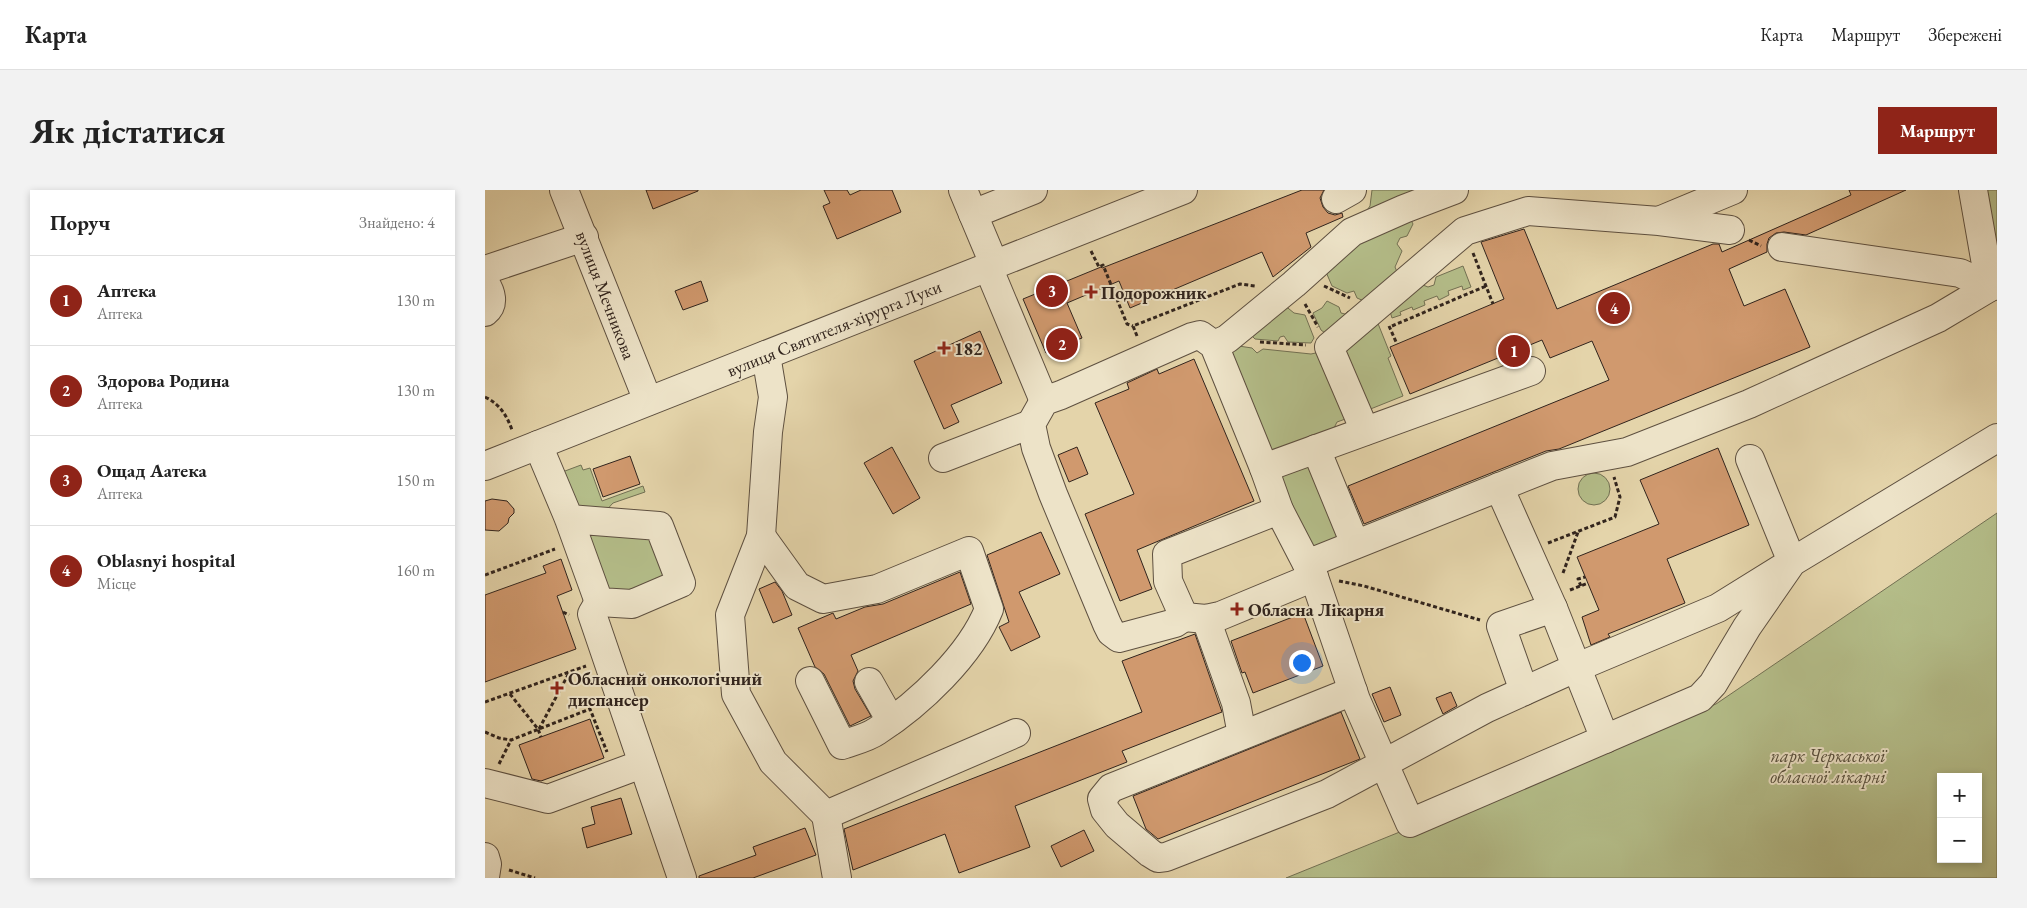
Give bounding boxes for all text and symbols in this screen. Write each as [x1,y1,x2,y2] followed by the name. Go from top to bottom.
[25,19,87,50] text: Карта
[1760,23,1803,46] text: Карта
[1831,23,1900,46] text: Маршрут
[1928,23,2002,46] text: Збережені
[1878,107,1997,154] button: Маршрут
[30,108,225,153] text: Як дістатися
[50,209,110,236] text: Поруч
[359,212,435,233] text: Знайдено: 4
[571,228,641,363] street label: вулиця Мечникова
[1036,272,1068,310] pin: 3
[723,274,945,382] street label: вулиця Святителя-хірурга Луки
[97,278,156,303] text: Аптека
[1101,281,1206,304] place label: Подорожник
[1085,286,1097,298] marker: Подорожник
[1598,289,1630,327] pin: 4
[62,290,70,311] text: 1
[396,290,435,311] text: 130 m
[97,303,143,324] text: Аптека
[1046,325,1078,363] pin: 2
[1498,332,1530,370] pin: 1
[954,337,983,360] place label: 182
[938,342,950,354] marker: 182
[97,368,230,393] text: Здорова Родина
[62,380,70,401] text: 2
[396,380,435,401] text: 130 m
[97,393,143,414] text: Аптека
[97,458,207,483] text: Ощад Аатека
[62,470,70,491] text: 3
[396,470,435,491] text: 150 m
[97,483,143,504] text: Аптека
[97,548,235,573] text: Oblasnyi hospital
[62,560,70,581] text: 4
[396,560,435,581] text: 160 m
[97,573,136,594] text: Місце
[1248,598,1384,621] place label: Обласна Лікарня
[1230,602,1244,616] marker: Обласна Лікарня
[1289,650,1315,676] your location
[568,667,762,711] place label: Обласний онкологічний диспансер
[550,681,564,695] marker: Обласний онкологічний диспансер
[1770,744,1888,789] park label: парк Черкаської обласної лікарні
[1937,773,1982,863] map controls
[1937,773,1982,818] button: +
[1937,818,1982,863] button: −

